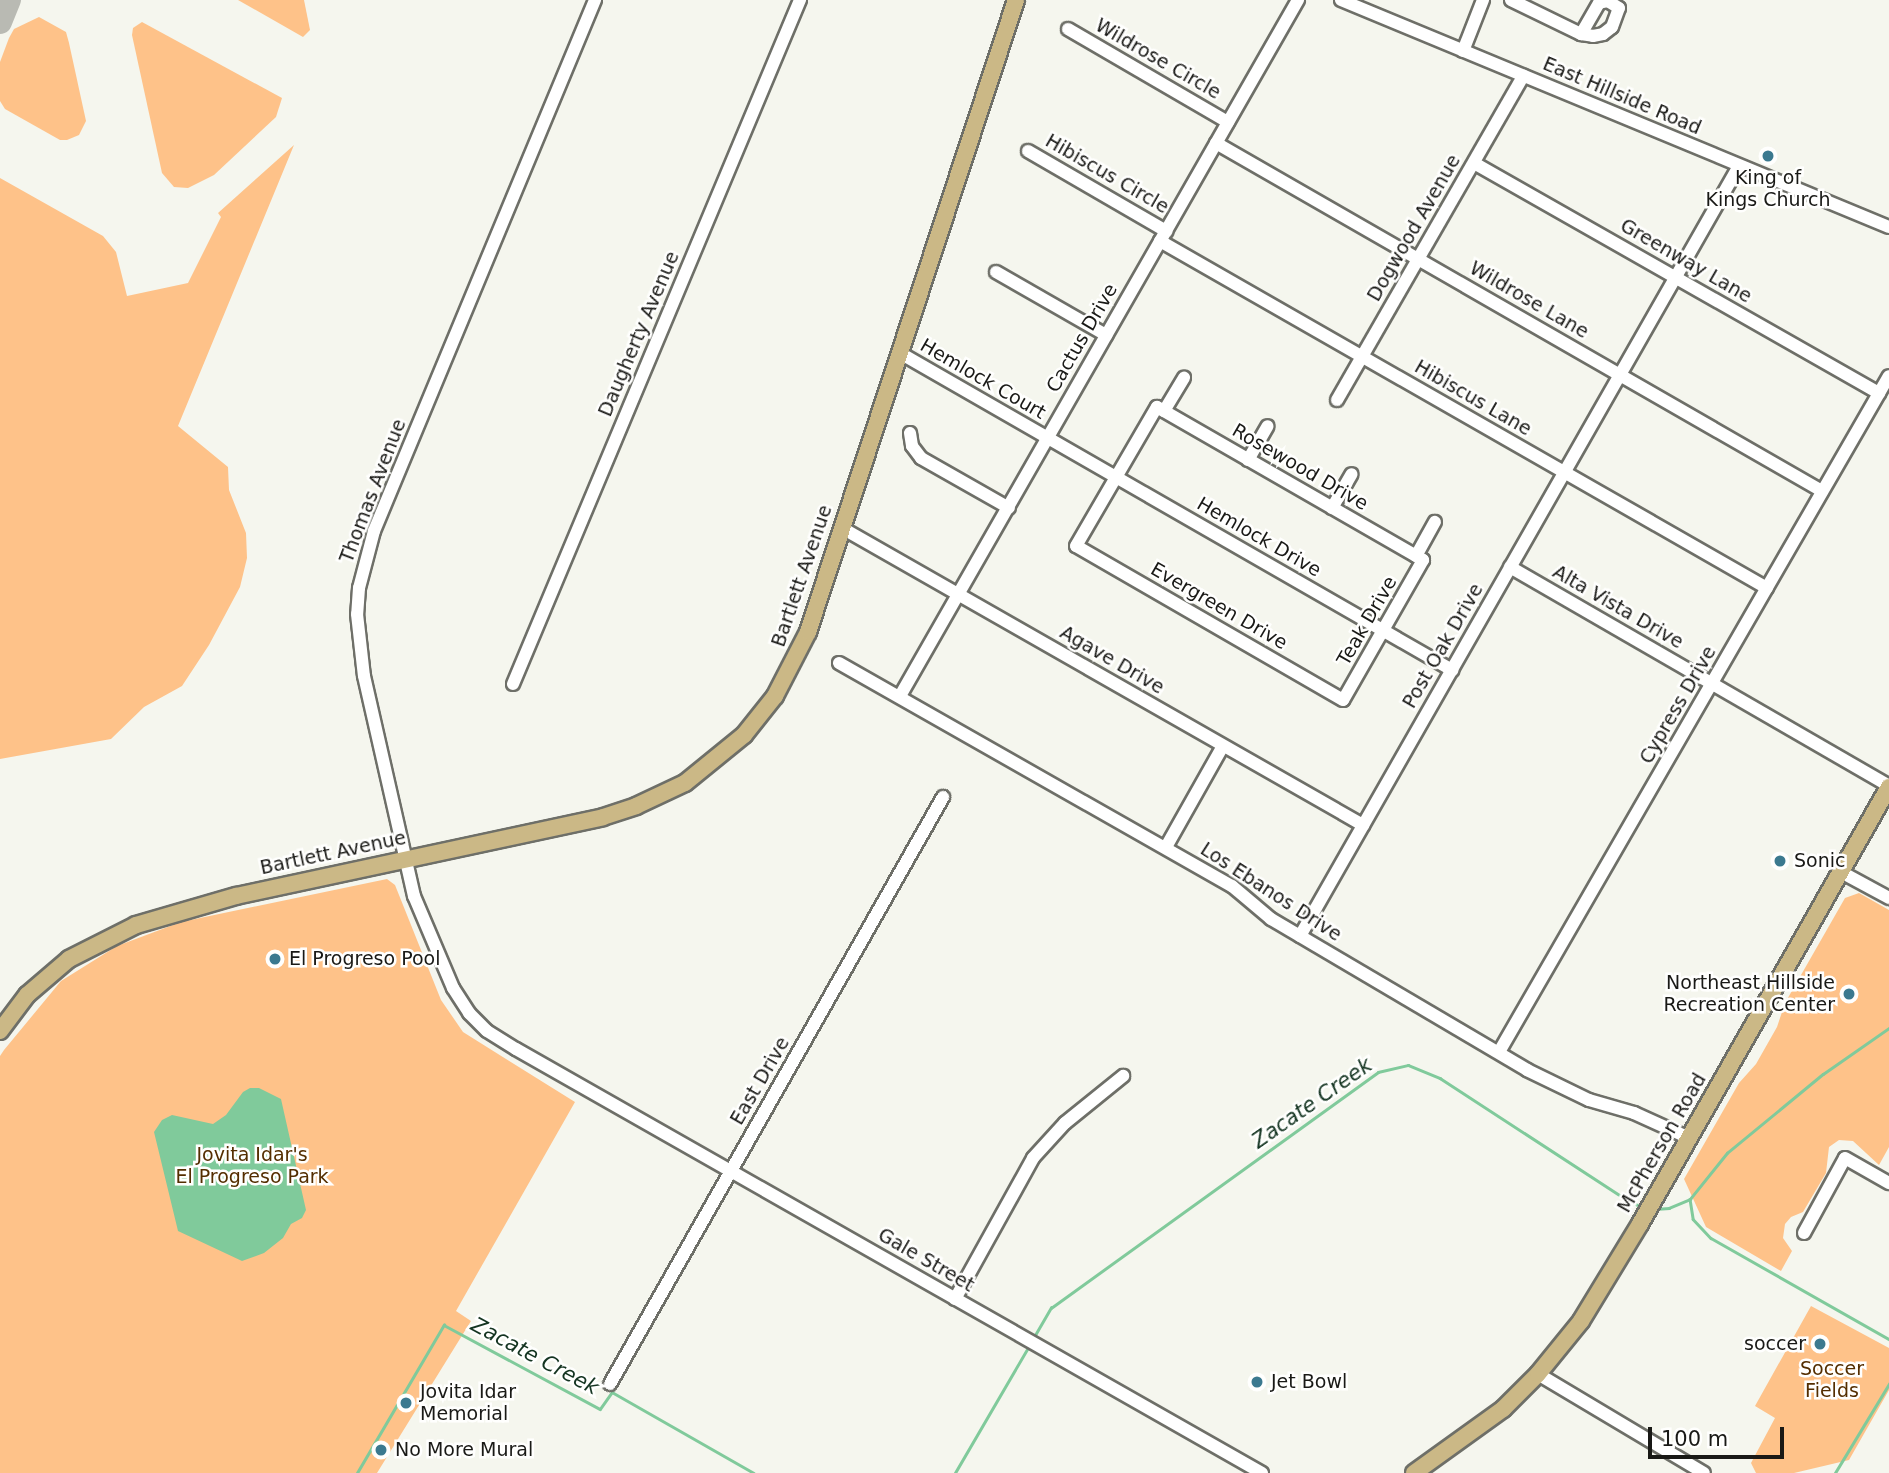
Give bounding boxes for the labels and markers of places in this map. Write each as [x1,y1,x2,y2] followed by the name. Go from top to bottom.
[1760,148,1776,164] marker: King of Kings Church
[1705,167,1831,211] place label: King of Kings Church
[1794,850,1845,872] place label: Sonic
[1772,853,1788,869] marker: Sonic
[289,948,440,970] place label: El Progreso Pool
[267,951,283,967] marker: El Progreso Pool
[1663,972,1835,1016] place label: Northeast Hillside Recreation Center
[1841,986,1857,1002] marker: Northeast Hillside Recreation Center
[1744,1333,1806,1355] place label: soccer
[1812,1336,1828,1352] marker: soccer
[1271,1371,1347,1393] place label: Jet Bowl
[1249,1374,1265,1390] marker: Jet Bowl
[420,1381,516,1425] place label: Jovita Idar Memorial
[398,1395,414,1411] marker: Jovita Idar Memorial
[395,1439,533,1461] place label: No More Mural
[373,1442,389,1458] marker: No More Mural

